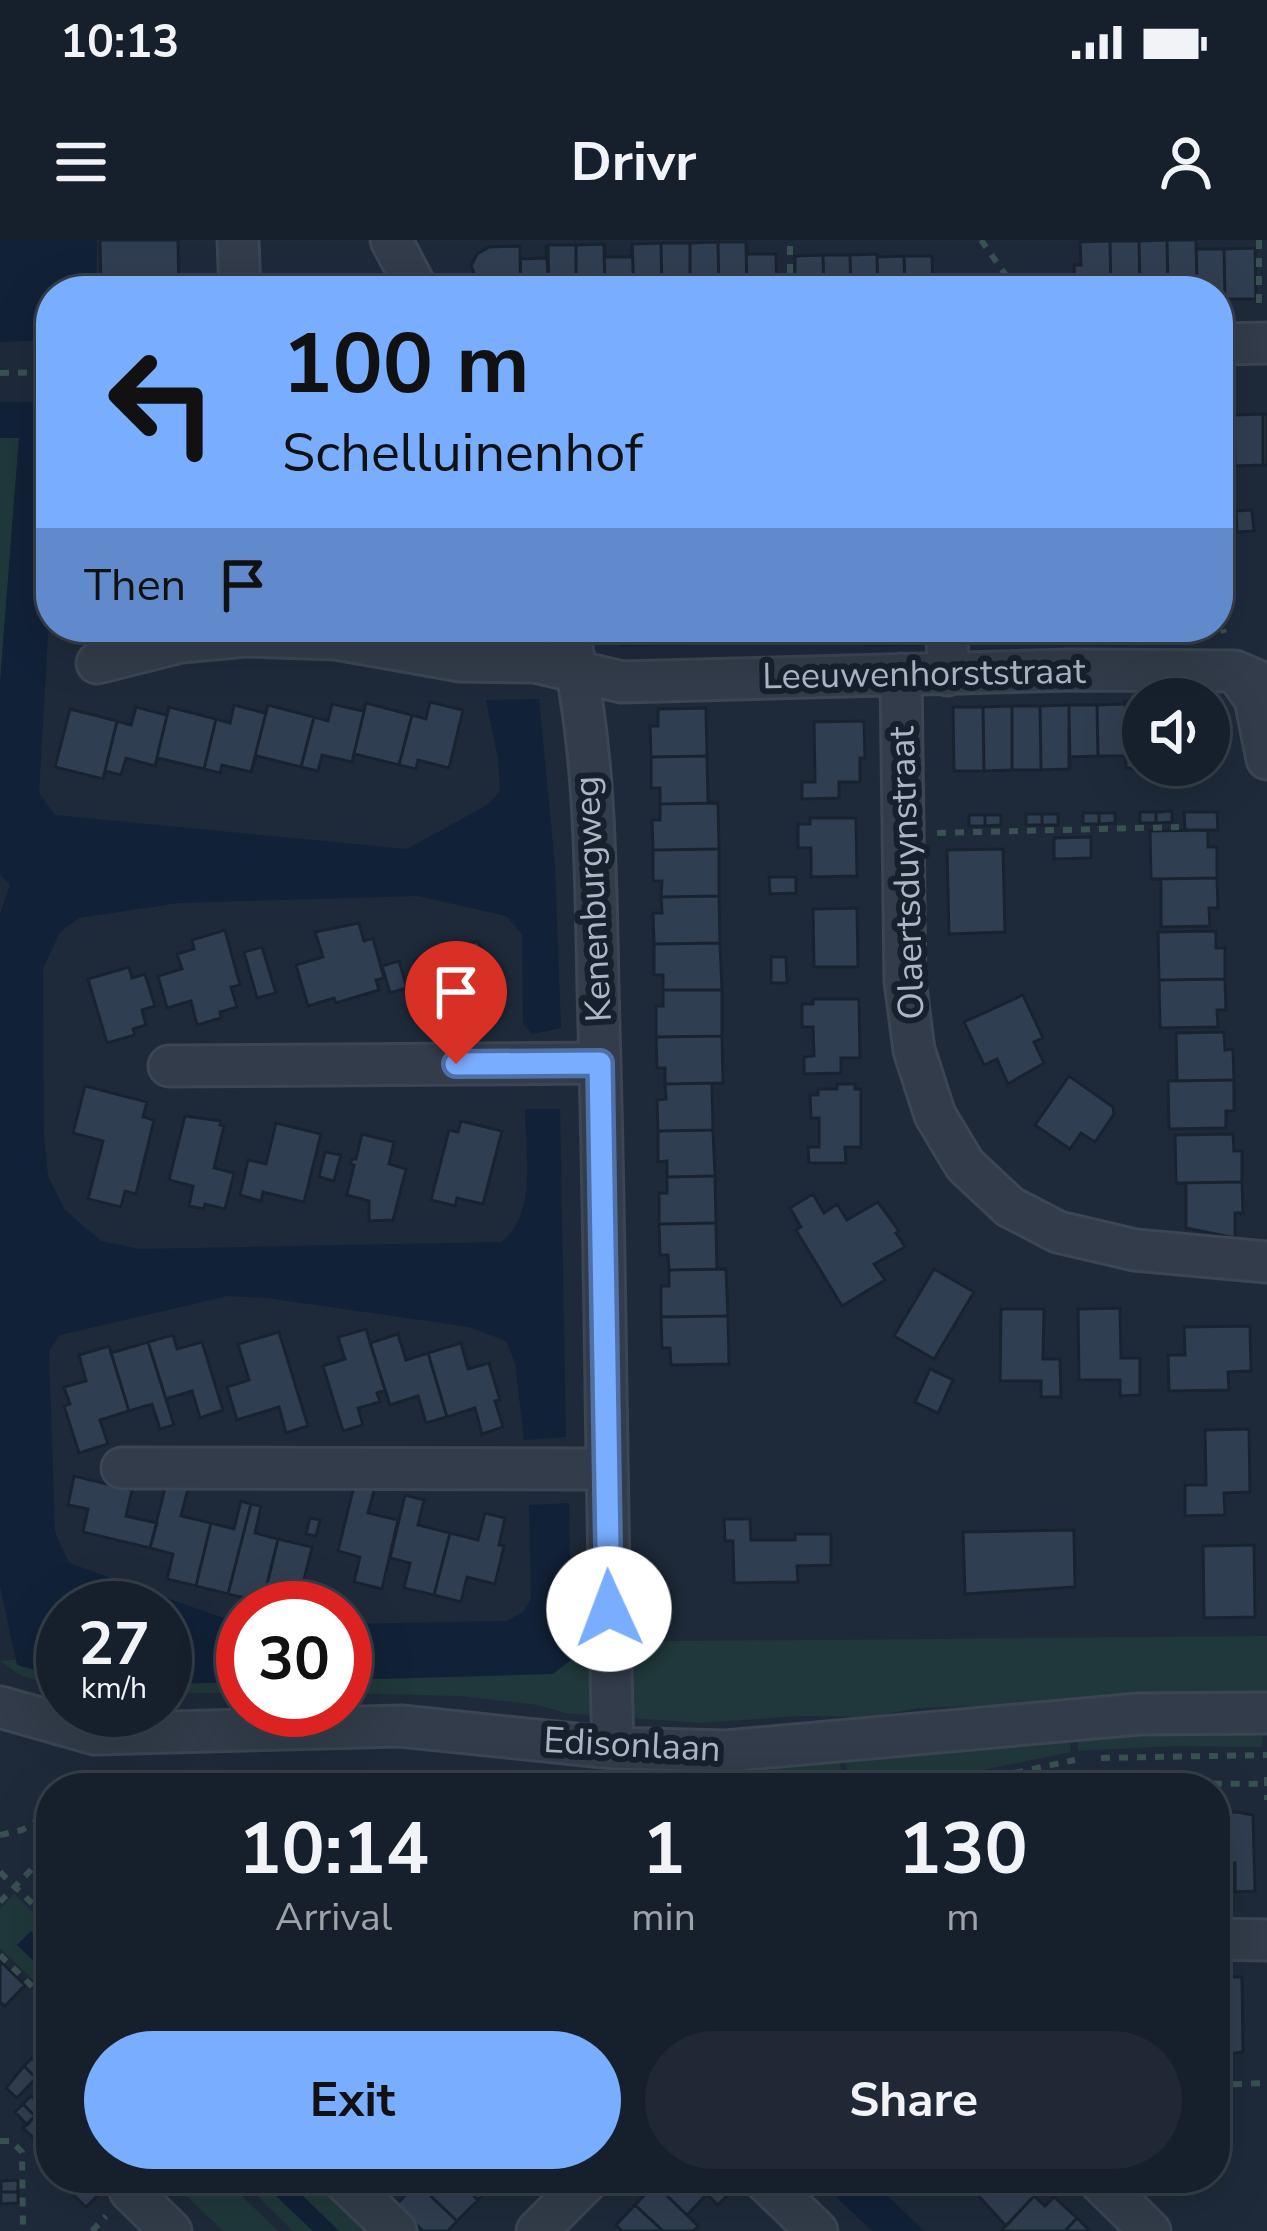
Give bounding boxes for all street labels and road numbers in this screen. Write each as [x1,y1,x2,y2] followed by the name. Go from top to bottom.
[762,647,1087,701] street label: Leeuwenhorststraat
[877,725,937,1021] street label: Olaertsduynstraat
[562,775,624,1023] street label: Kenenburgweg
[542,1716,722,1774] street label: Edisonlaan

